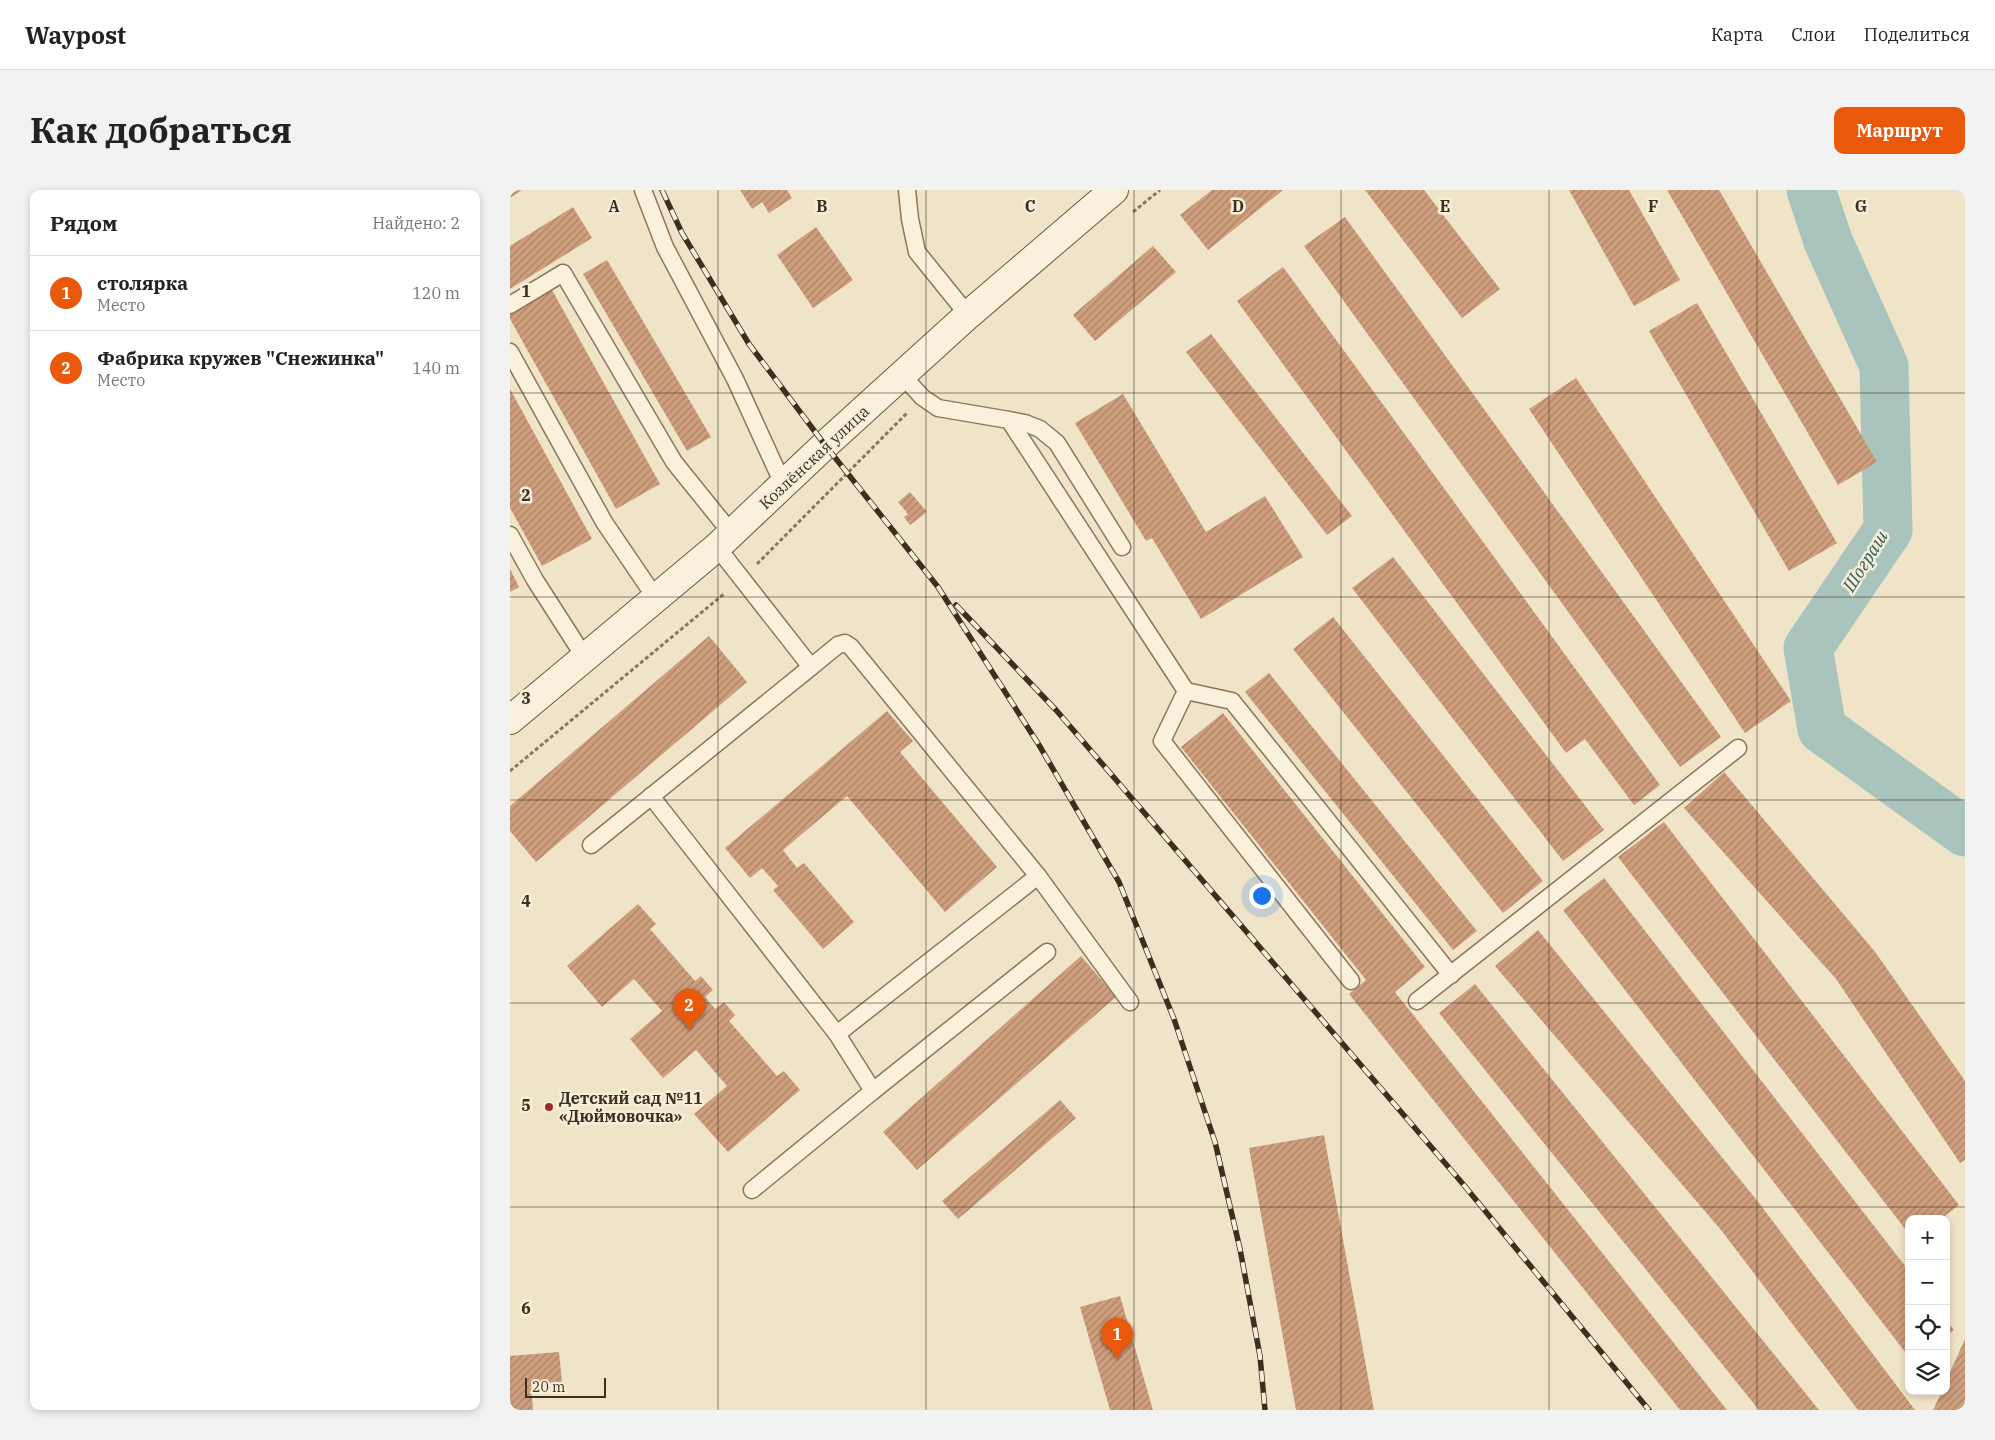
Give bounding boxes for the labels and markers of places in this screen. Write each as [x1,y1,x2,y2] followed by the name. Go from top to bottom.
[673,989,705,1030] pin: 2
[559,1088,703,1126] place label: Детский сад №11 «Дюймовочка»
[543,1101,555,1113] marker: Детский сад №11 «Дюймовочка»
[1101,1318,1133,1359] pin: 1

